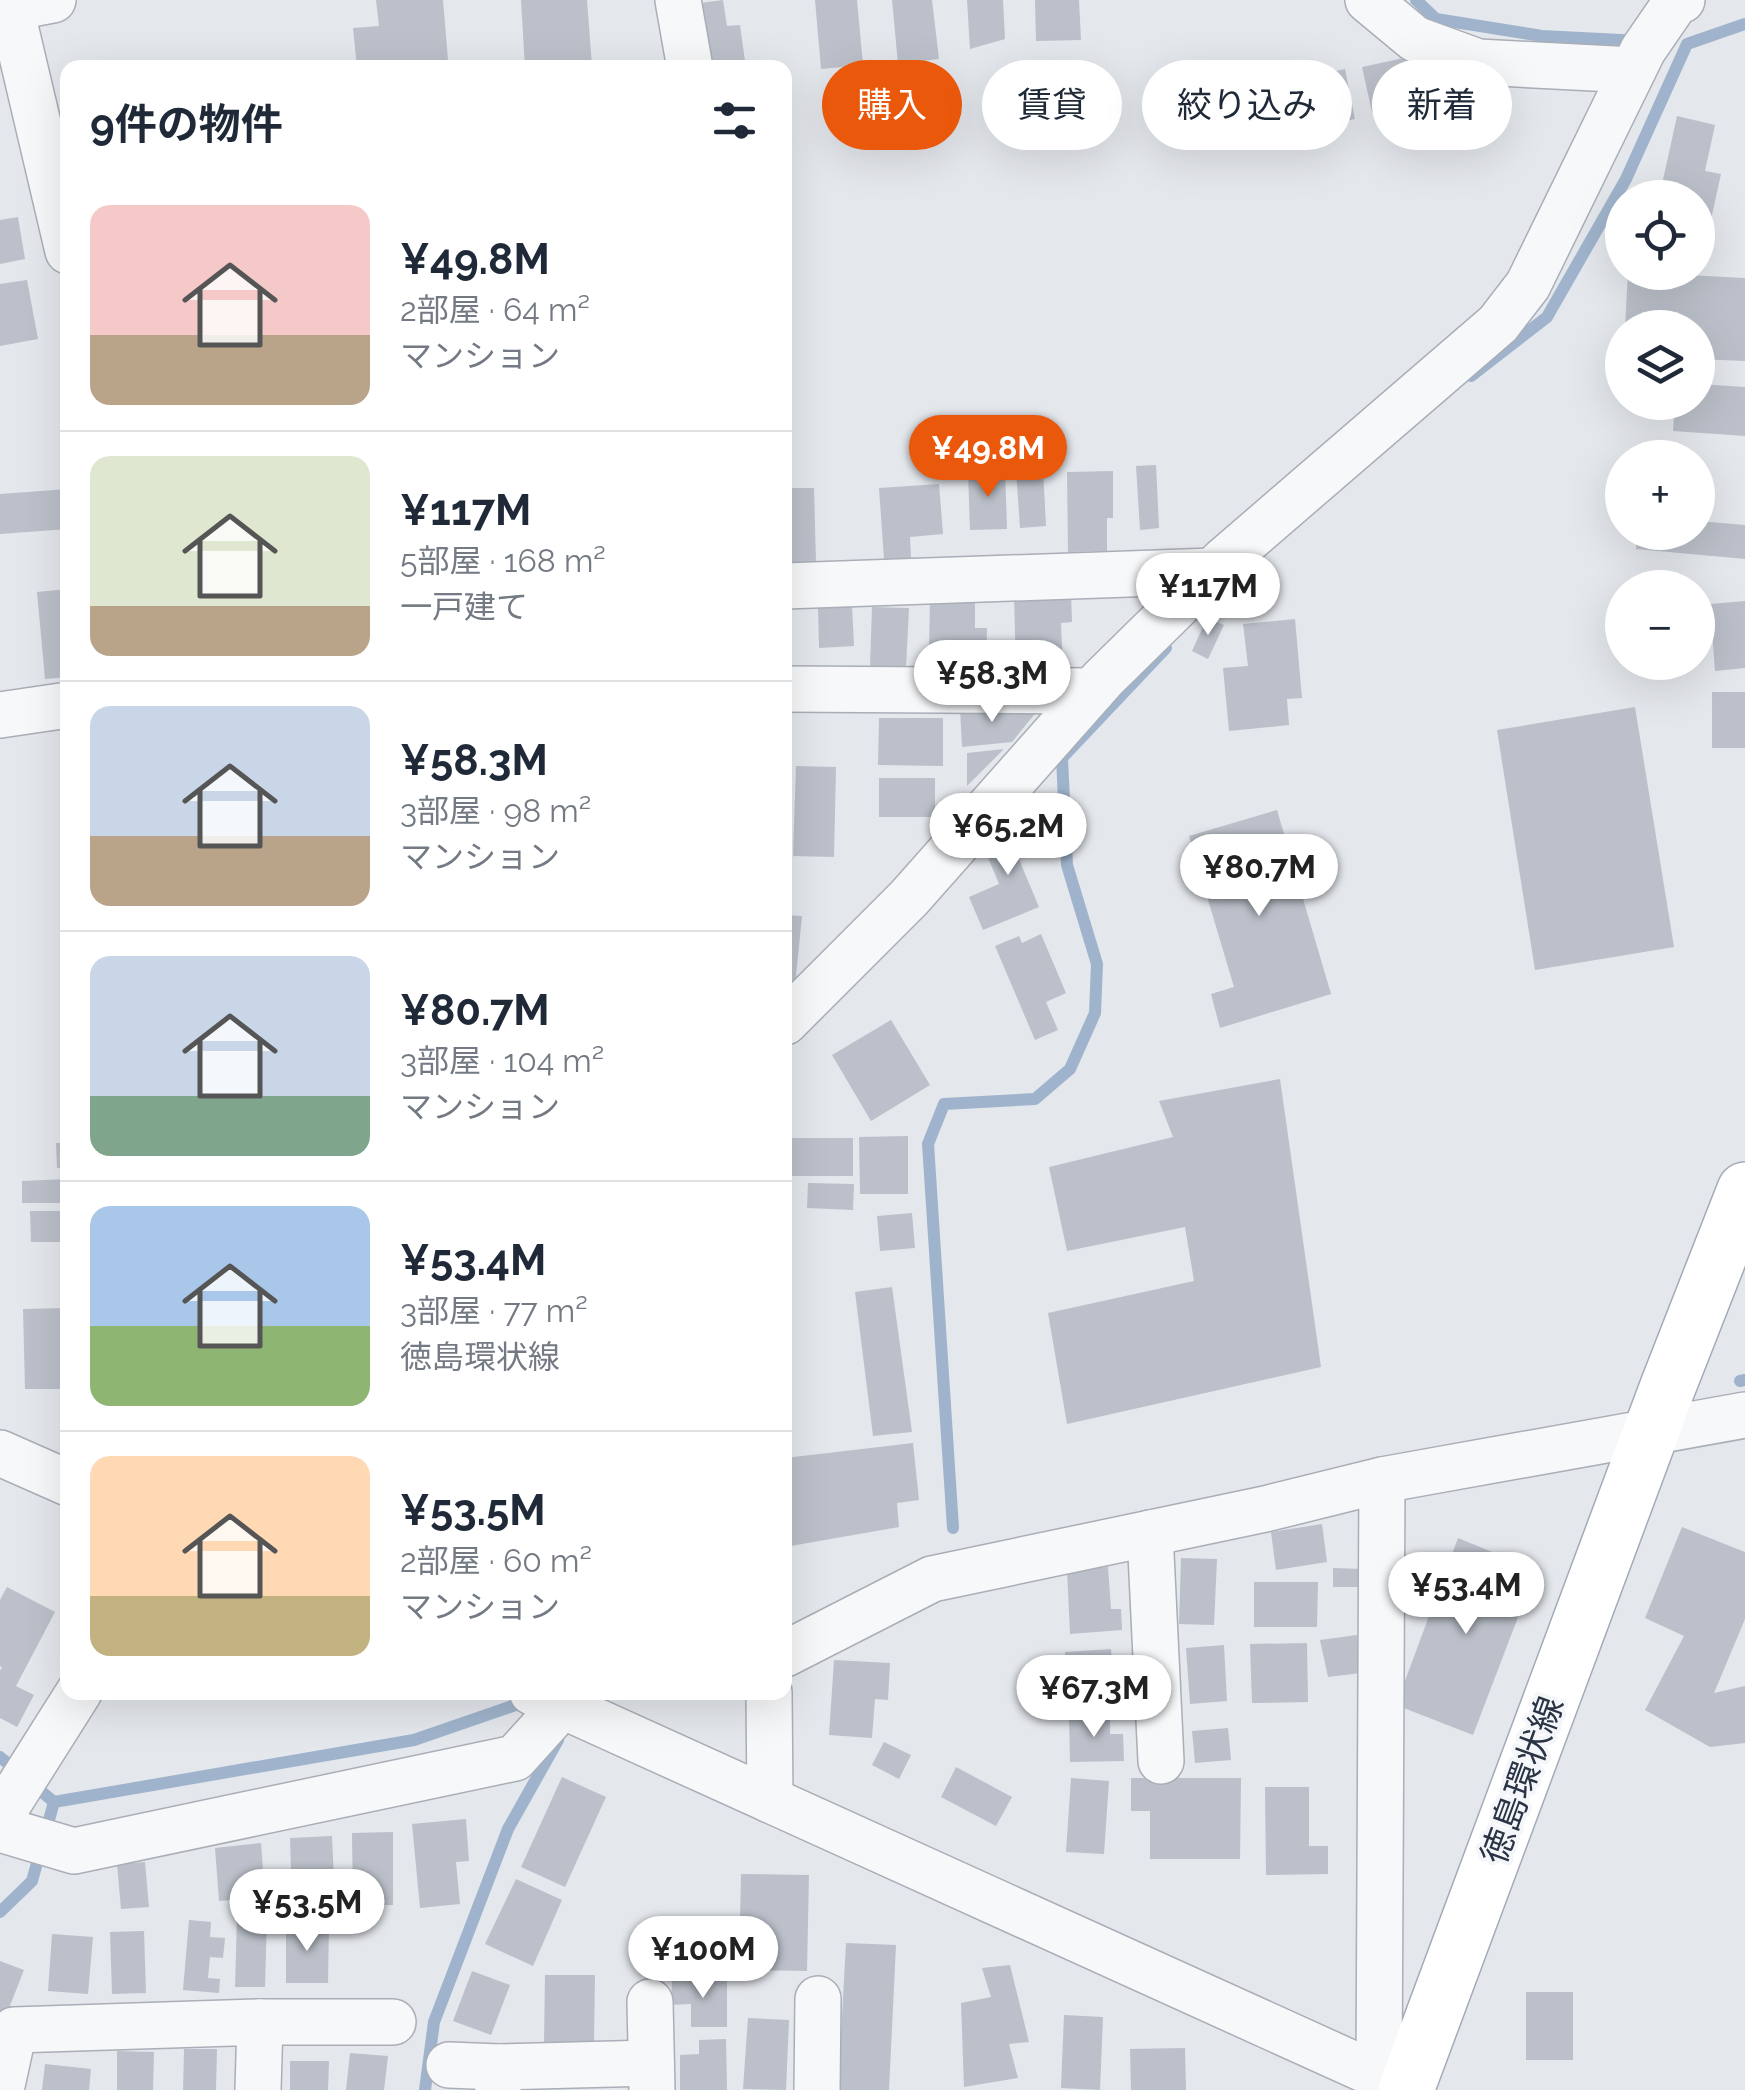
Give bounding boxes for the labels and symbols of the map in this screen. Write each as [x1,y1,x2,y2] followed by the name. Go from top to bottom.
[907,415,1069,500] pin: ¥49.8M
[1138,553,1278,638] pin: ¥117M
[911,640,1073,725] pin: ¥58.3M
[927,793,1089,878] pin: ¥65.2M
[1178,834,1340,919] pin: ¥80.7M
[1385,1552,1547,1637] pin: ¥53.4M
[1013,1655,1175,1740] pin: ¥67.3M
[1473,1691,1571,1869] street label: 徳島環状線
[226,1869,388,1954] pin: ¥53.5M
[633,1916,773,2001] pin: ¥100M

